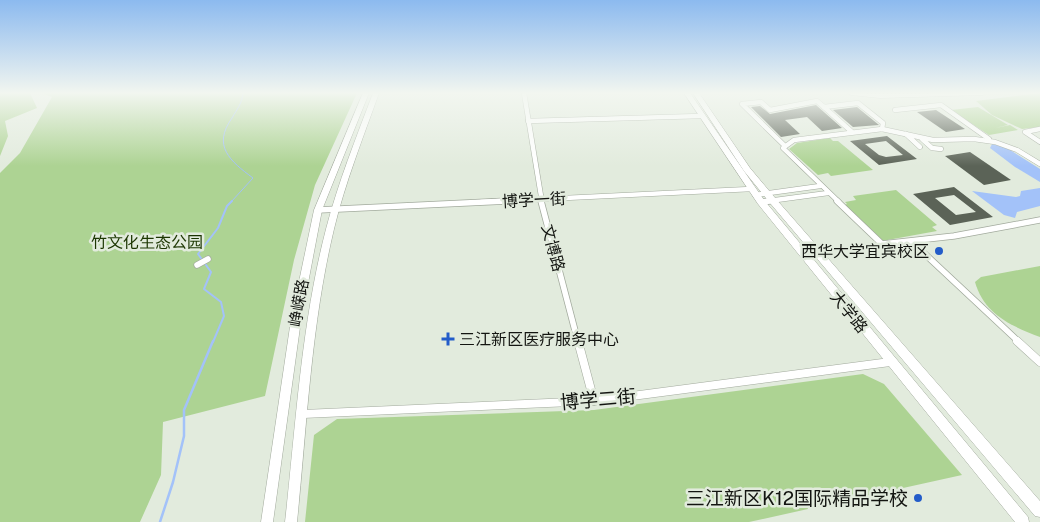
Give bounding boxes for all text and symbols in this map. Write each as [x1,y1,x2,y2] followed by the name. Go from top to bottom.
[502,189,566,211] street label: 博学一街
[538,222,568,274] street label: 文博路
[91,233,203,252] park label: 竹文化生态公园
[801,242,929,261] place label: 西华大学宜宾校区
[933,245,945,257] marker: 西华大学宜宾校区
[285,278,313,328] street label: 峥嵘路
[827,287,871,337] street label: 大学路
[459,330,619,349] place label: 三江新区医疗服务中心
[441,332,455,346] marker: 三江新区医疗服务中心
[559,385,637,413] street label: 博学二街
[686,487,908,509] place label: 三江新区K12国际精品学校
[912,492,924,504] marker: 三江新区K12国际精品学校

